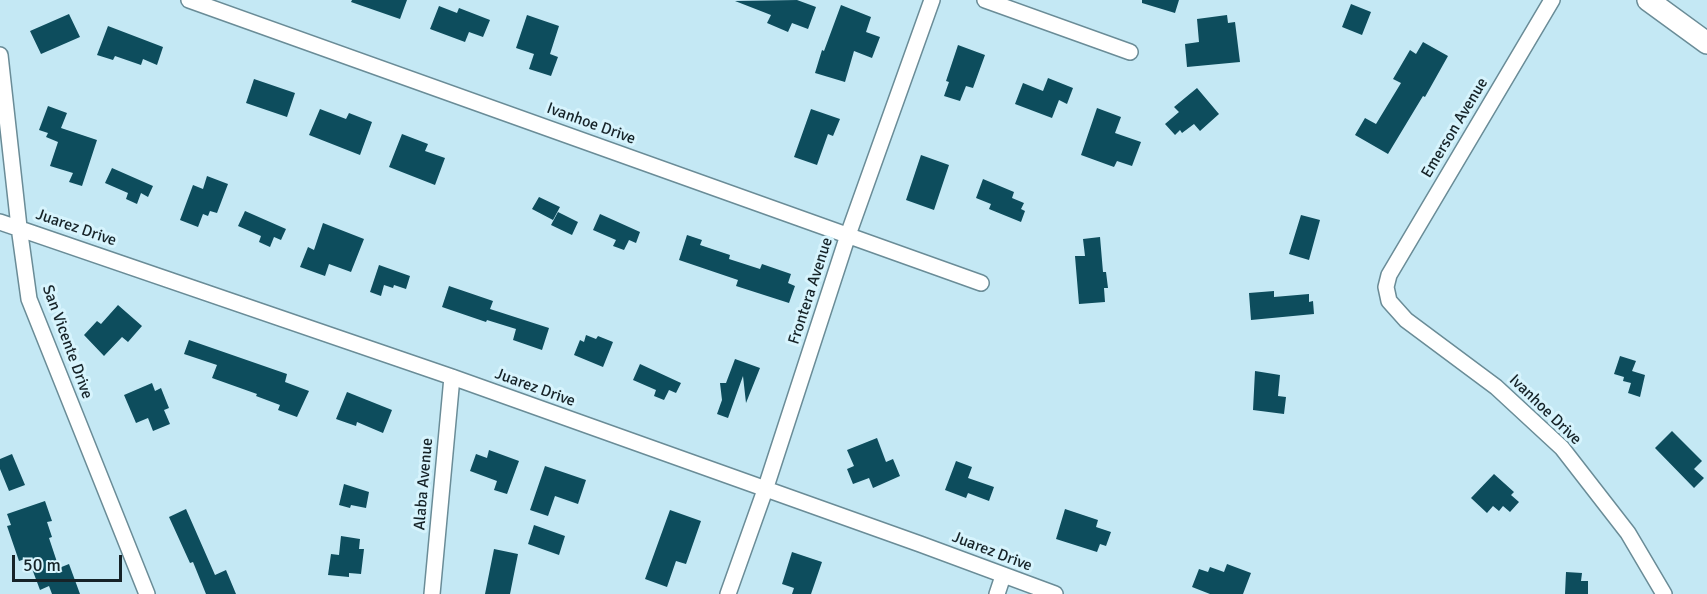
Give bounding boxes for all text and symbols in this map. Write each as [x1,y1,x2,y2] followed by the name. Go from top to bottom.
[1418,74,1492,182] street label: Emerson Avenue
[544,99,638,149] street label: Ivanhoe Drive
[33,205,119,251] street label: Juarez Drive
[785,235,837,347] street label: Frontera Avenue
[38,282,96,402] street label: San Vicente Drive
[492,365,578,411] street label: Juarez Drive
[1505,371,1585,449] street label: Ivanhoe Drive
[410,437,438,531] street label: Alaba Avenue
[949,528,1035,576] street label: Juarez Drive
[15,543,124,581] scale bar
[23,554,61,576] text: 50 m

